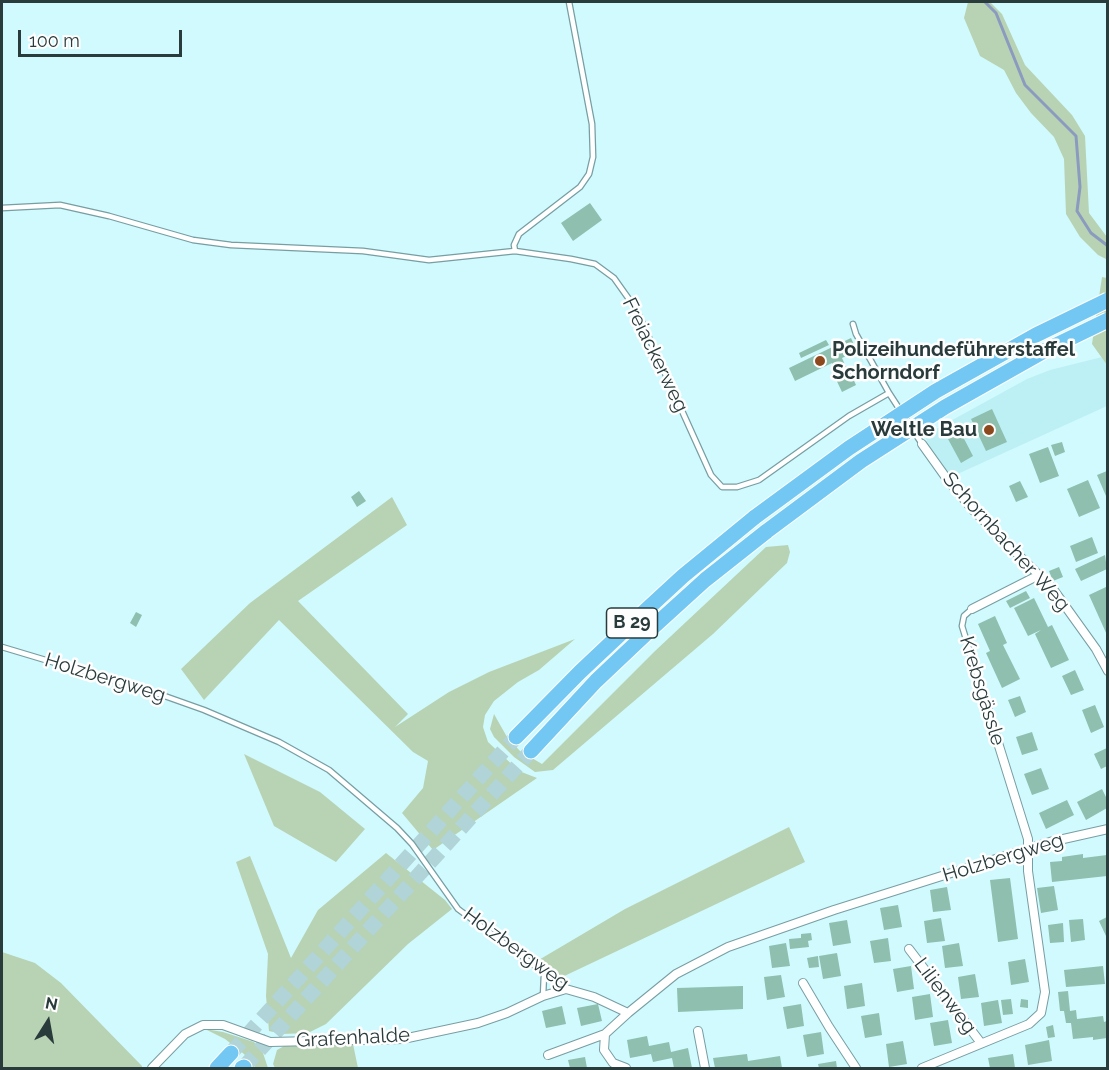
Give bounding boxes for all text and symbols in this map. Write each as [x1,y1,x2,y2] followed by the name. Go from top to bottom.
[21,18,184,56] scale bar
[29,30,80,51] text: 100 m
[617,294,693,416] street label: Freiackerweg
[832,338,1075,385] place label: Polizeihundeführerstaffel Schorndorf
[813,354,827,368] marker: Polizeihundeführerstaffel Schorndorf
[871,418,977,442] place label: Weltle Bau
[982,423,996,437] marker: Weltle Bau
[937,468,1075,616] street label: Schornbacher Weg
[606,608,658,638] road number: B 29
[954,633,1010,749] street label: Krebsgässle
[42,648,168,708] street label: Holzbergweg
[940,828,1066,888] street label: Holzbergweg
[458,903,574,995] street label: Holzbergweg
[909,953,981,1039] street label: Lilienweg
[18,992,78,1052] north arrow
[44,993,59,1014] text: N
[295,1023,411,1053] street label: Grafenhalde

